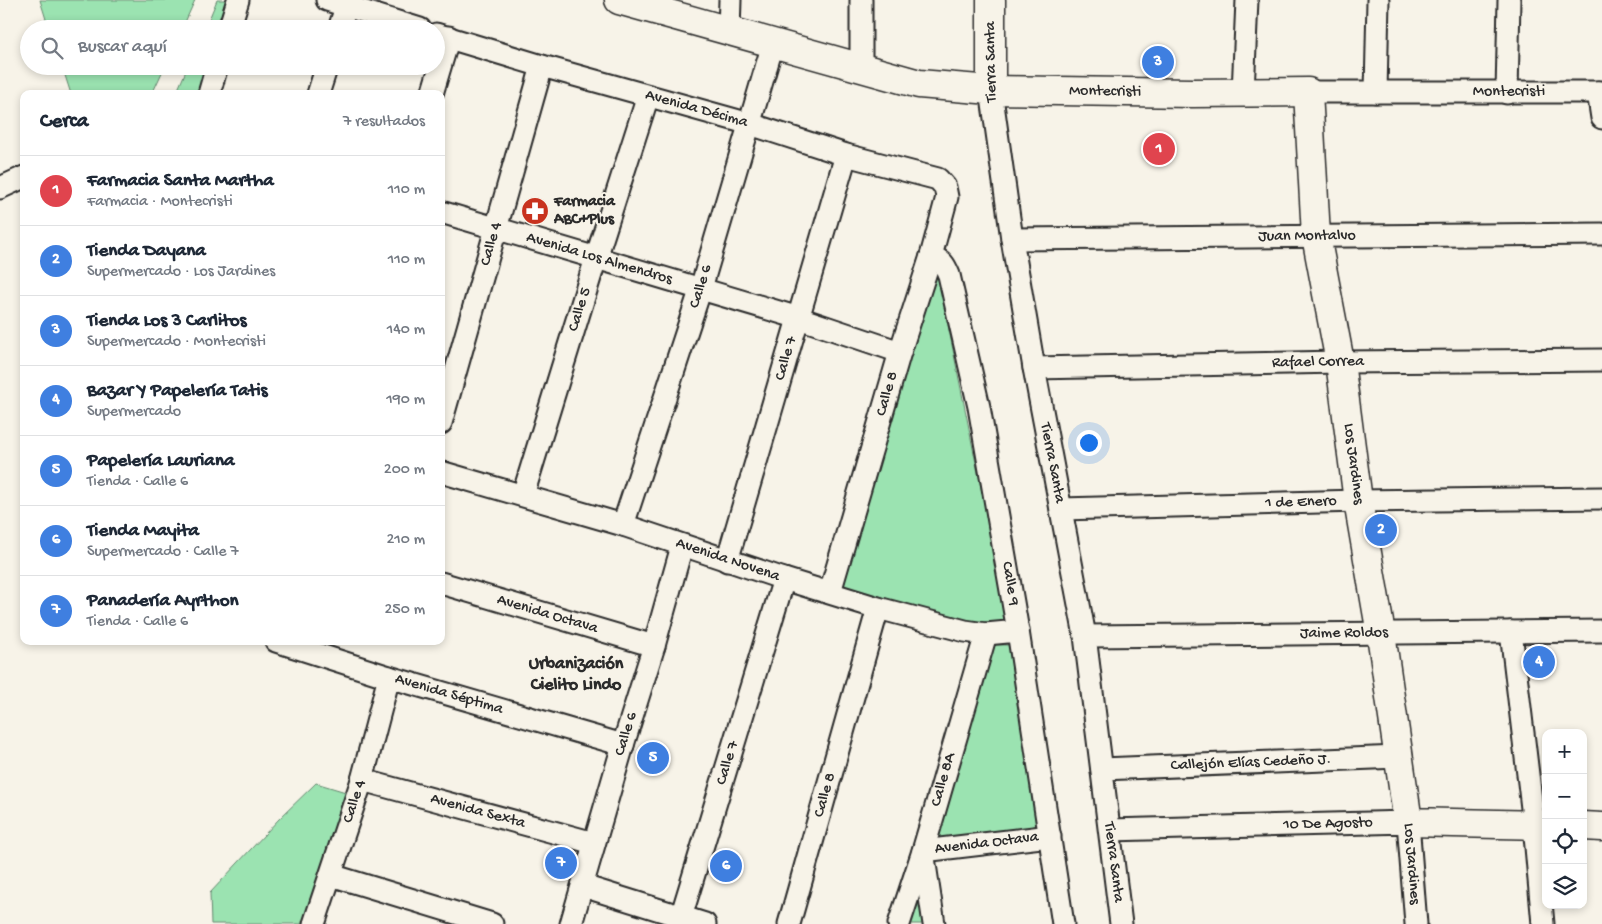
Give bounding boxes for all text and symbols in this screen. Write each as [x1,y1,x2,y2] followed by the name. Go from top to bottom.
[20,20,445,75] search box
[982,20,1002,104] street label: Tierra Santa
[38,34,66,62] icon: search
[78,36,167,59] text: Buscar aquí
[1142,43,1174,81] pin: 3
[1069,82,1141,102] street label: Montecristi
[1473,83,1545,102] street label: Montecristi
[643,86,751,133] street label: Avenida Décima
[40,110,88,135] text: Cerca
[343,113,425,132] text: 7 resultados
[1143,130,1175,168] pin: 1
[87,170,274,193] text: Farmacia Santa Martha
[53,181,59,200] text: 1
[388,181,425,200] text: 110 m
[87,193,233,212] text: Farmacia · Montecristi
[553,193,616,230] place label: Farmacia ABC+Plus
[520,196,550,226] pharmacy icon: Farmacia ABC+Plus
[476,220,507,268] street label: Calle 4
[1258,227,1356,246] street label: Juan Montalvo
[524,228,675,290] street label: Avenida Los Almendros
[87,240,206,263] text: Tienda Dayana
[52,251,60,270] text: 2
[388,251,425,270] text: 110 m
[685,262,717,311] street label: Calle 6
[87,263,275,282] text: Supermercado · Los Jardines
[564,285,596,334] street label: Calle 5
[87,310,247,333] text: Tienda Los 3 Carlitos
[52,321,60,340] text: 3
[387,321,425,340] text: 140 m
[87,333,266,352] text: Supermercado · Montecristi
[771,334,802,383] street label: Calle 7
[1272,352,1365,373] street label: Rafael Correa
[873,369,903,418] street label: Calle 8
[87,380,268,403] text: Bazar Y Papelería Tatis
[52,391,60,410] text: 4
[386,391,425,410] text: 190 m
[87,403,181,422] text: Supermercado
[1035,420,1069,506] street label: Tierra Santa
[1339,422,1368,507] street label: Los Jardines
[1076,430,1102,456] your location
[87,450,234,473] text: Papelería Lauriana
[52,461,60,480] text: 5
[384,461,425,480] text: 200 m
[87,473,188,492] text: Tienda · Calle 6
[1264,492,1337,513] street label: 1 de Enero
[1365,511,1397,549] pin: 2
[87,520,199,543] text: Tienda Mayita
[52,531,60,550] text: 6
[386,531,425,550] text: 210 m
[673,534,783,587] street label: Avenida Novena
[87,543,239,562] text: Supermercado · Calle 7
[997,560,1023,607] street label: Calle 9
[87,590,239,613] text: Panadería Ayrthon
[495,591,601,639] street label: Avenida Octava
[52,601,60,620] text: 7
[385,601,425,620] text: 250 m
[87,613,188,632] text: Tienda · Calle 6
[1300,624,1389,643] street label: Jaime Roldos
[1523,643,1555,681] pin: 4
[529,654,624,696] district label: Urbanización Cielito Lindo
[393,670,506,719] street label: Avenida Séptima
[611,709,642,758] street label: Calle 6
[1542,729,1587,909] map controls
[1542,729,1587,774] button: +
[712,738,744,787] street label: Calle 7
[637,739,669,777] pin: 5
[927,749,961,809] street label: Calle 8A
[1170,750,1332,776] street label: Callejón Elías Cedeño J.
[810,770,841,819] street label: Calle 8
[1542,774,1587,819] button: −
[339,777,371,826] street label: Calle 4
[428,790,528,834] street label: Avenida Sexta
[1282,813,1373,835] street label: 10 De Agosto
[1542,819,1587,864] button: locate
[1099,820,1128,905] street label: Tierra Santa
[1399,822,1424,906] street label: Los Jardines
[934,828,1041,859] street label: Avenida Octava
[545,844,577,882] pin: 7
[710,847,742,885] pin: 6
[1542,864,1587,909] button: layers

